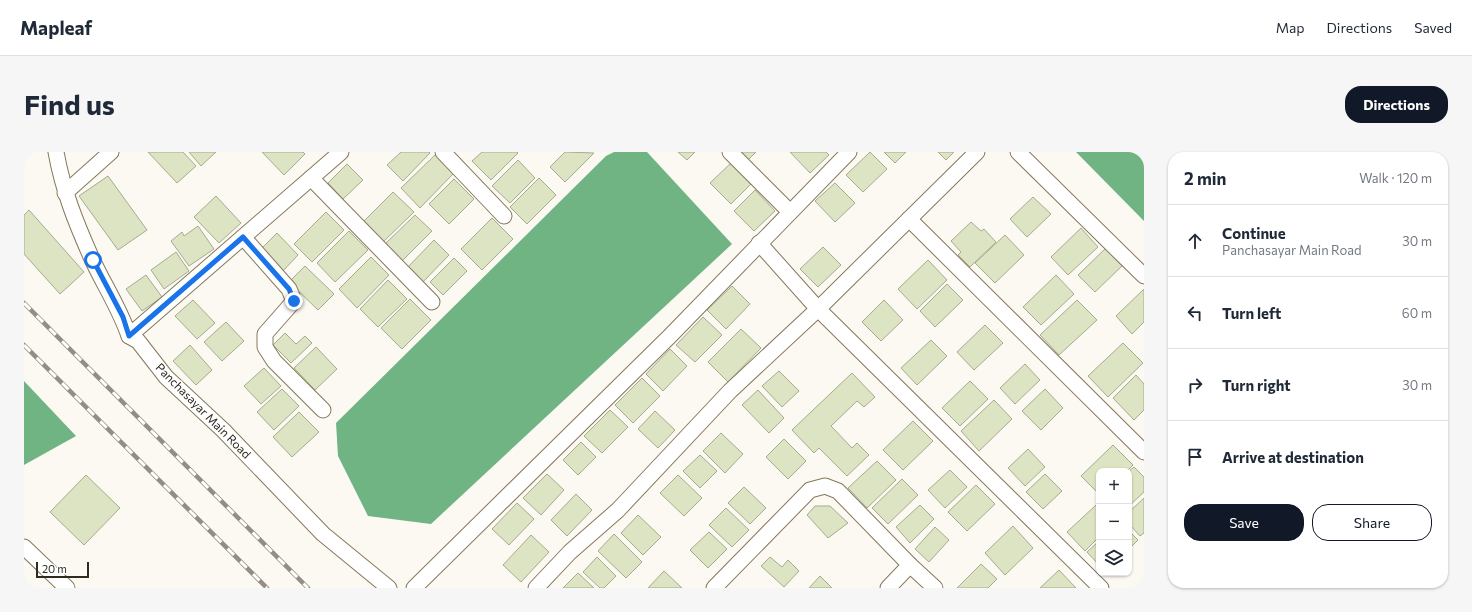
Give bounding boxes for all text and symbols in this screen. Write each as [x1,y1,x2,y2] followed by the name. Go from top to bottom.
[20,16,92,39] text: Mapleaf
[1276,19,1305,36] text: Map
[1327,19,1392,36] text: Directions
[1414,19,1452,36] text: Saved
[1345,86,1448,123] button: Directions
[24,87,115,121] text: Find us
[1184,168,1226,189] text: 2 min
[1359,170,1432,186] text: Walk · 120 m
[1222,224,1286,242] text: Continue
[1184,230,1206,252] icon: ahead
[1402,233,1432,249] text: 30 m
[1222,242,1361,258] text: Panchasayar Main Road
[84,251,102,269] route start
[285,292,303,310] route end
[1184,302,1206,324] icon: left
[1222,304,1281,322] text: Turn left
[1402,305,1432,321] text: 60 m
[153,360,254,461] street label: Panchasayar Main Road
[1184,374,1206,396] icon: right
[1222,376,1291,394] text: Turn right
[1402,377,1432,393] text: 30 m
[1184,446,1206,468] icon: arrive
[1222,448,1364,466] text: Arrive at destination
[1096,468,1132,576] map controls
[1096,468,1132,504] button: +
[1096,504,1132,540] button: −
[1184,504,1304,541] button: Save
[1312,504,1432,541] button: Share
[1096,540,1132,576] button: layers
[36,560,89,579] scale bar
[42,562,67,575] text: 20 m

